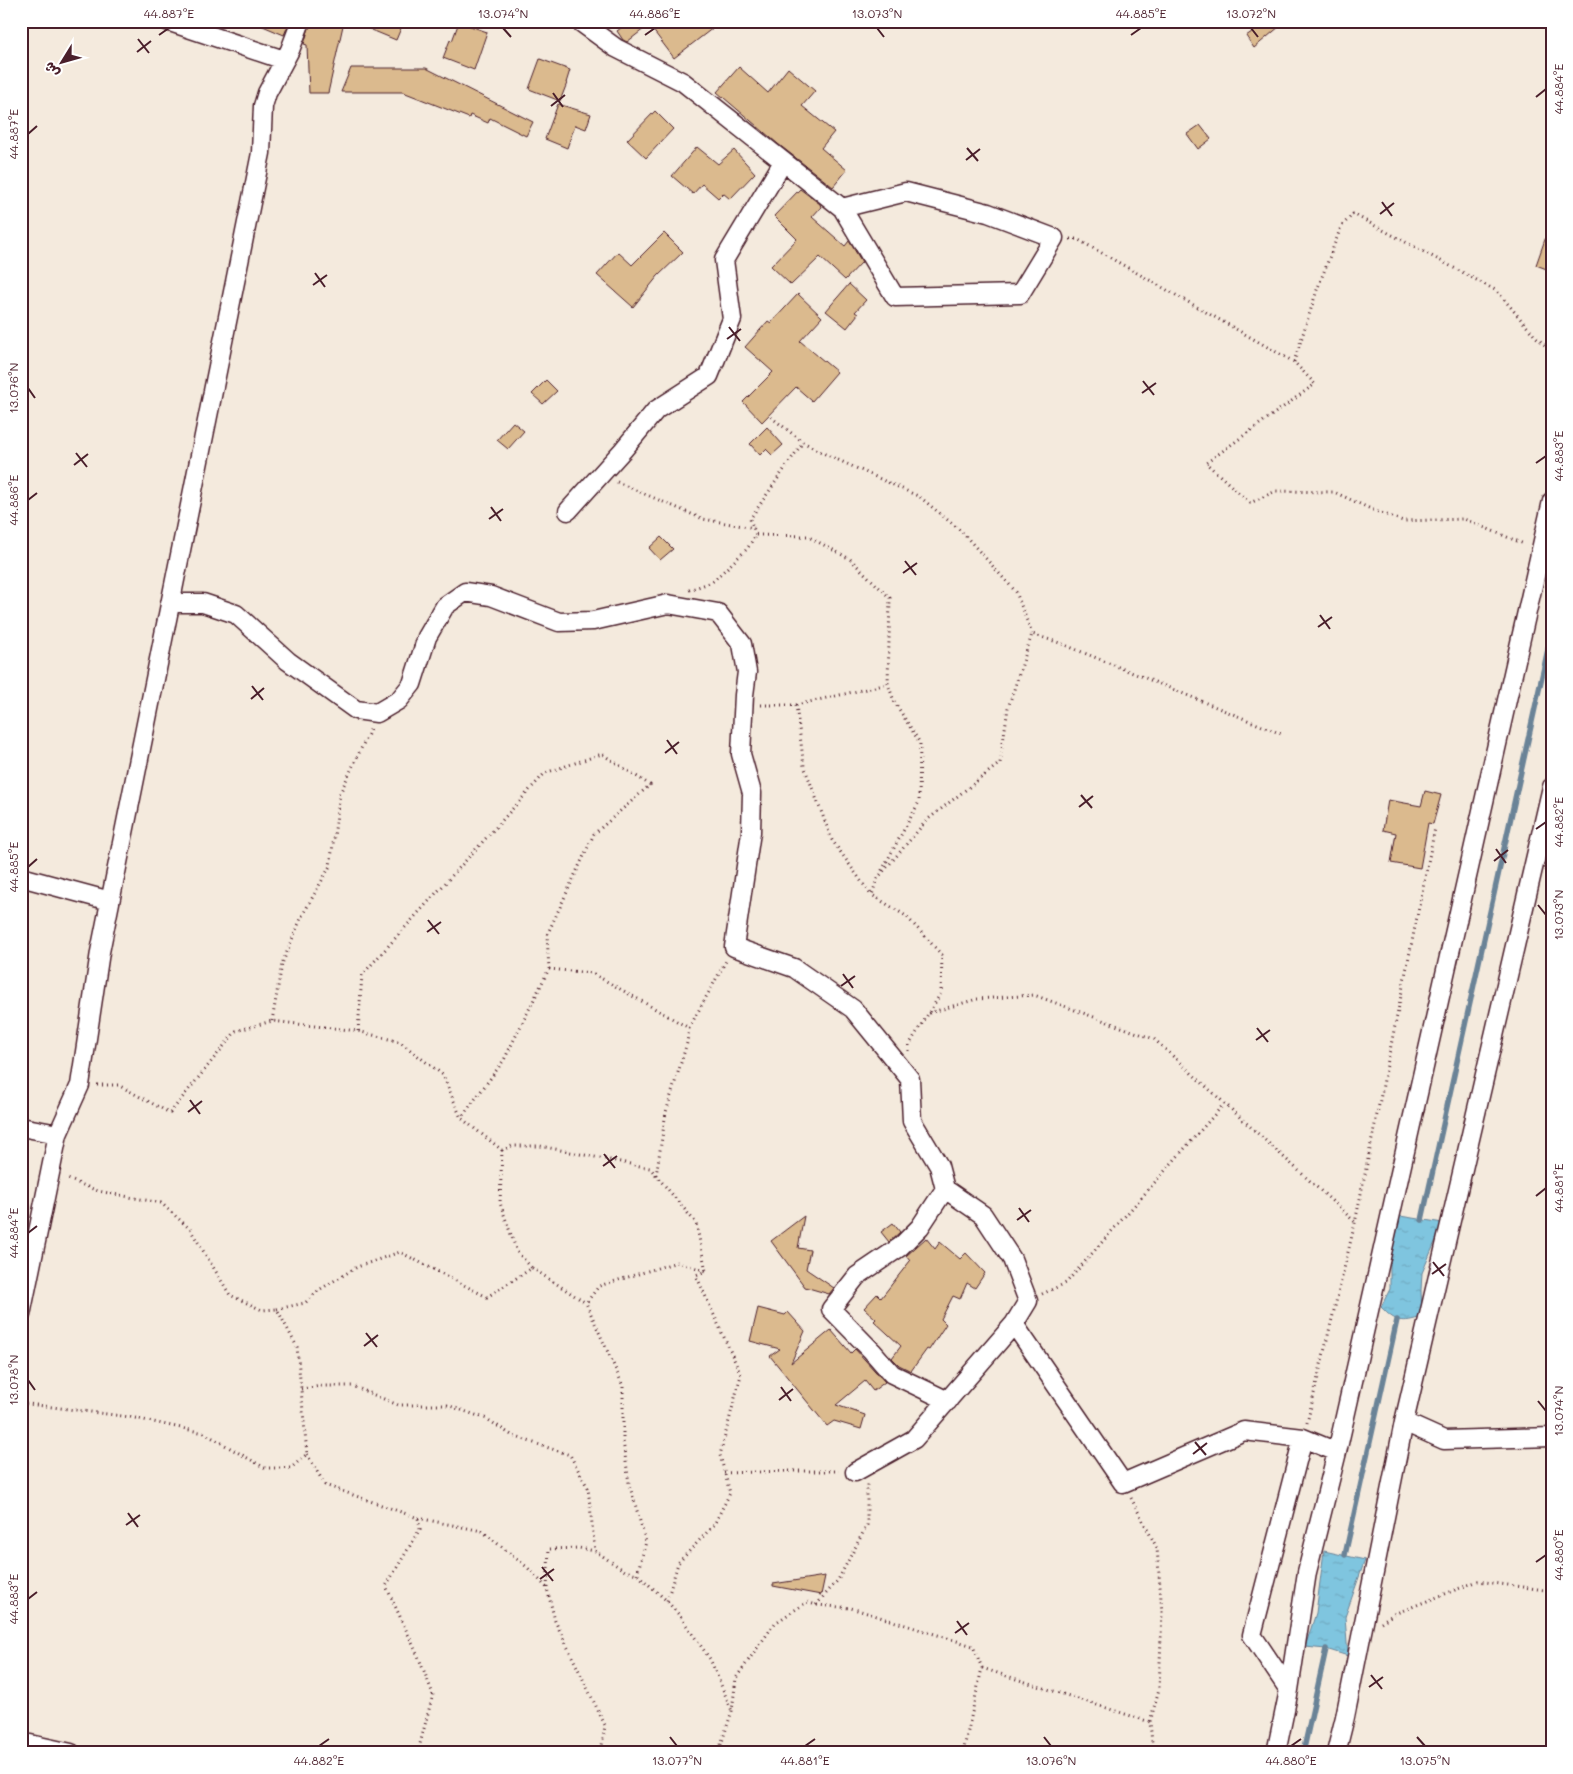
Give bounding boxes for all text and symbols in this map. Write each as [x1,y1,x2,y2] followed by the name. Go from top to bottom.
[144,5,194,21] text: 44.887°E
[478,5,528,21] text: 13.074°N
[630,5,681,21] text: 44.886°E
[852,5,902,21] text: 13.073°N
[1116,5,1166,21] text: 44.885°E
[1226,5,1276,21] text: 13.072°N
[38,38,88,88] north arrow
[39,58,63,82] text: ش
[1550,64,1566,114] text: 44.884°E
[5,109,21,159] text: 44.887°E
[5,363,21,413] text: 13.076°N
[1550,431,1566,481] text: 44.883°E
[5,474,21,525] text: 44.886°E
[1550,797,1566,847] text: 44.882°E
[5,842,21,892] text: 44.885°E
[1550,890,1566,940] text: 13.073°N
[1550,1163,1566,1213] text: 44.881°E
[5,1208,21,1258] text: 44.884°E
[5,1355,21,1405] text: 13.078°N
[1550,1386,1566,1436] text: 13.074°N
[1550,1529,1566,1581] text: 44.880°E
[5,1574,21,1624] text: 44.883°E
[294,1752,344,1768] text: 44.882°E
[652,1752,702,1768] text: 13.077°N
[780,1752,830,1768] text: 44.881°E
[1026,1752,1076,1768] text: 13.076°N
[1265,1752,1317,1768] text: 44.880°E
[1400,1752,1450,1768] text: 13.075°N

